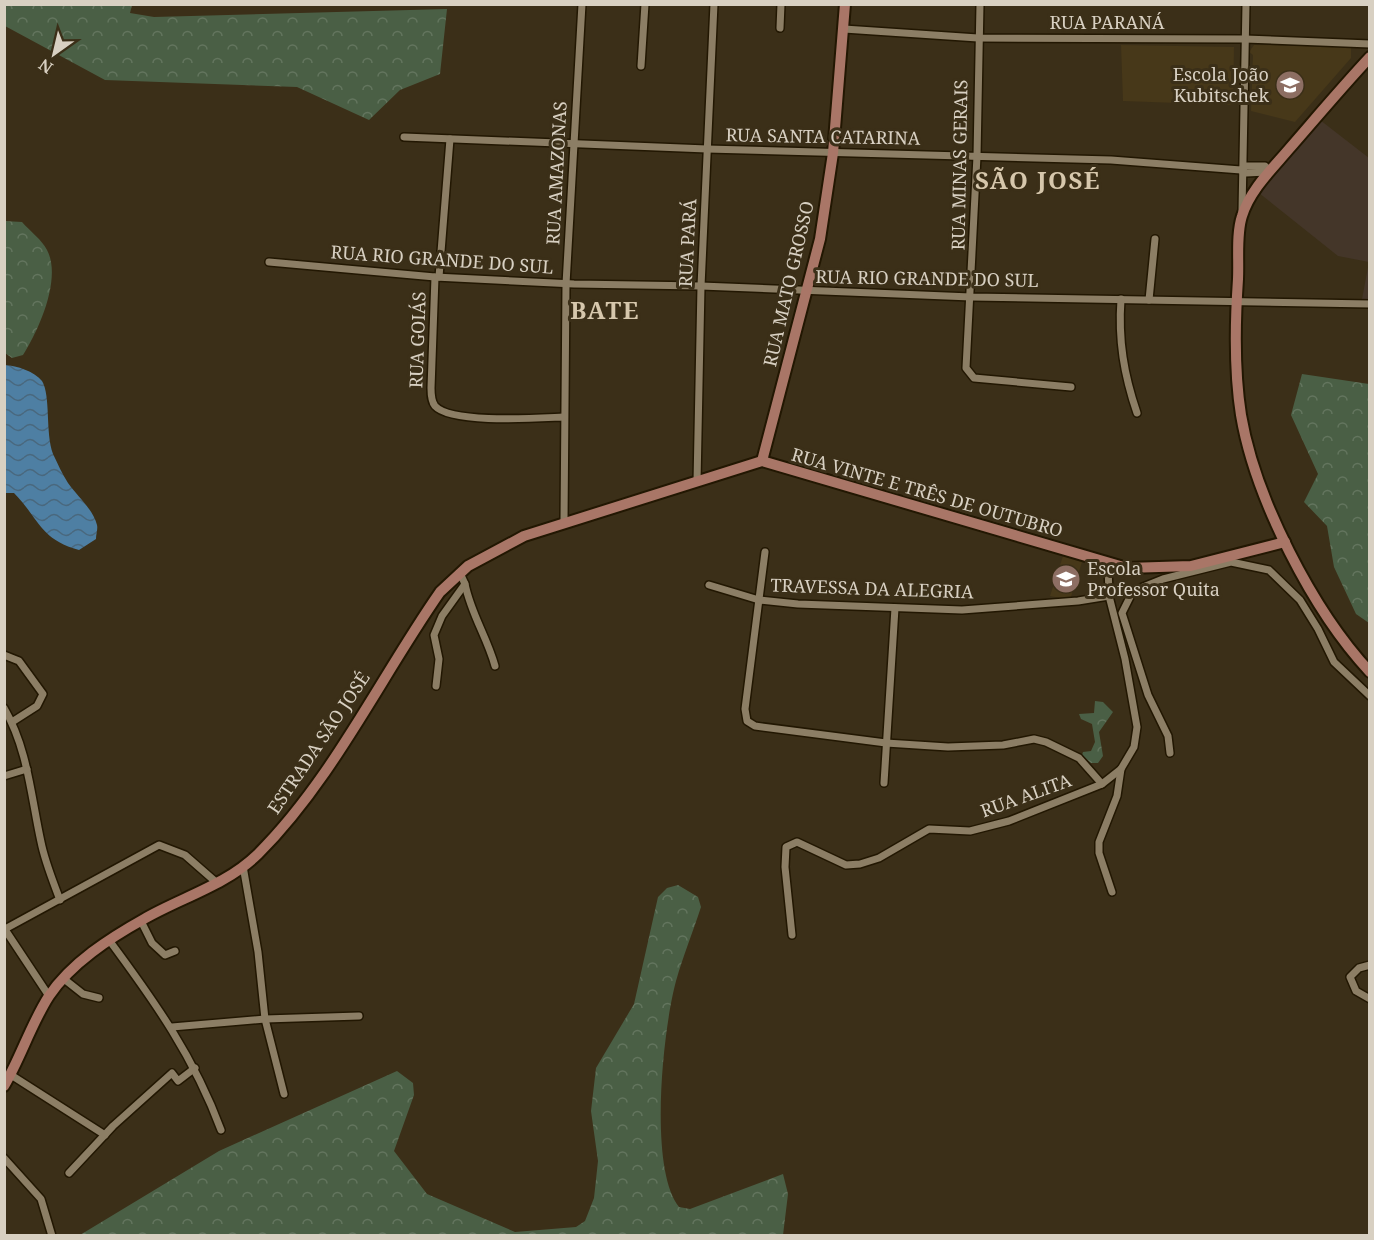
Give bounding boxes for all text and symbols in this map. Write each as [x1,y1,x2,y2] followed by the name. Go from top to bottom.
[1049,10,1165,34] street label: RUA PARANÁ
[24,24,84,84] north arrow
[34,54,57,79] text: N
[1173,62,1269,107] place label: Escola João Kubitschek
[1274,69,1306,101] school or university icon: Escola João Kubitschek
[946,79,972,251] street label: RUA MINAS GERAIS
[540,100,572,246] street label: RUA AMAZONAS
[725,122,921,150] street label: RUA SANTA CATARINA
[975,163,1101,196] district label: SÃO JOSÉ
[673,198,701,288] street label: RUA PARÁ
[757,199,819,369] street label: RUA MATO GROSSO
[330,239,554,279] street label: RUA RIO GRANDE DO SUL
[815,264,1039,292] street label: RUA RIO GRANDE DO SUL
[403,291,431,389] street label: RUA GOIÁS
[570,293,640,326] district label: BATE
[789,442,1066,542] street label: RUA VINTE E TRÊS DE OUTUBRO
[1087,556,1220,601] place label: Escola Professor Quita
[1050,563,1082,595] school or university icon: Escola Professor Quita
[770,572,974,604] street label: TRAVESSA DA ALEGRIA
[262,667,375,818] street label: ESTRADA SÃO JOSÉ
[977,767,1075,823] street label: RUA ALITA

